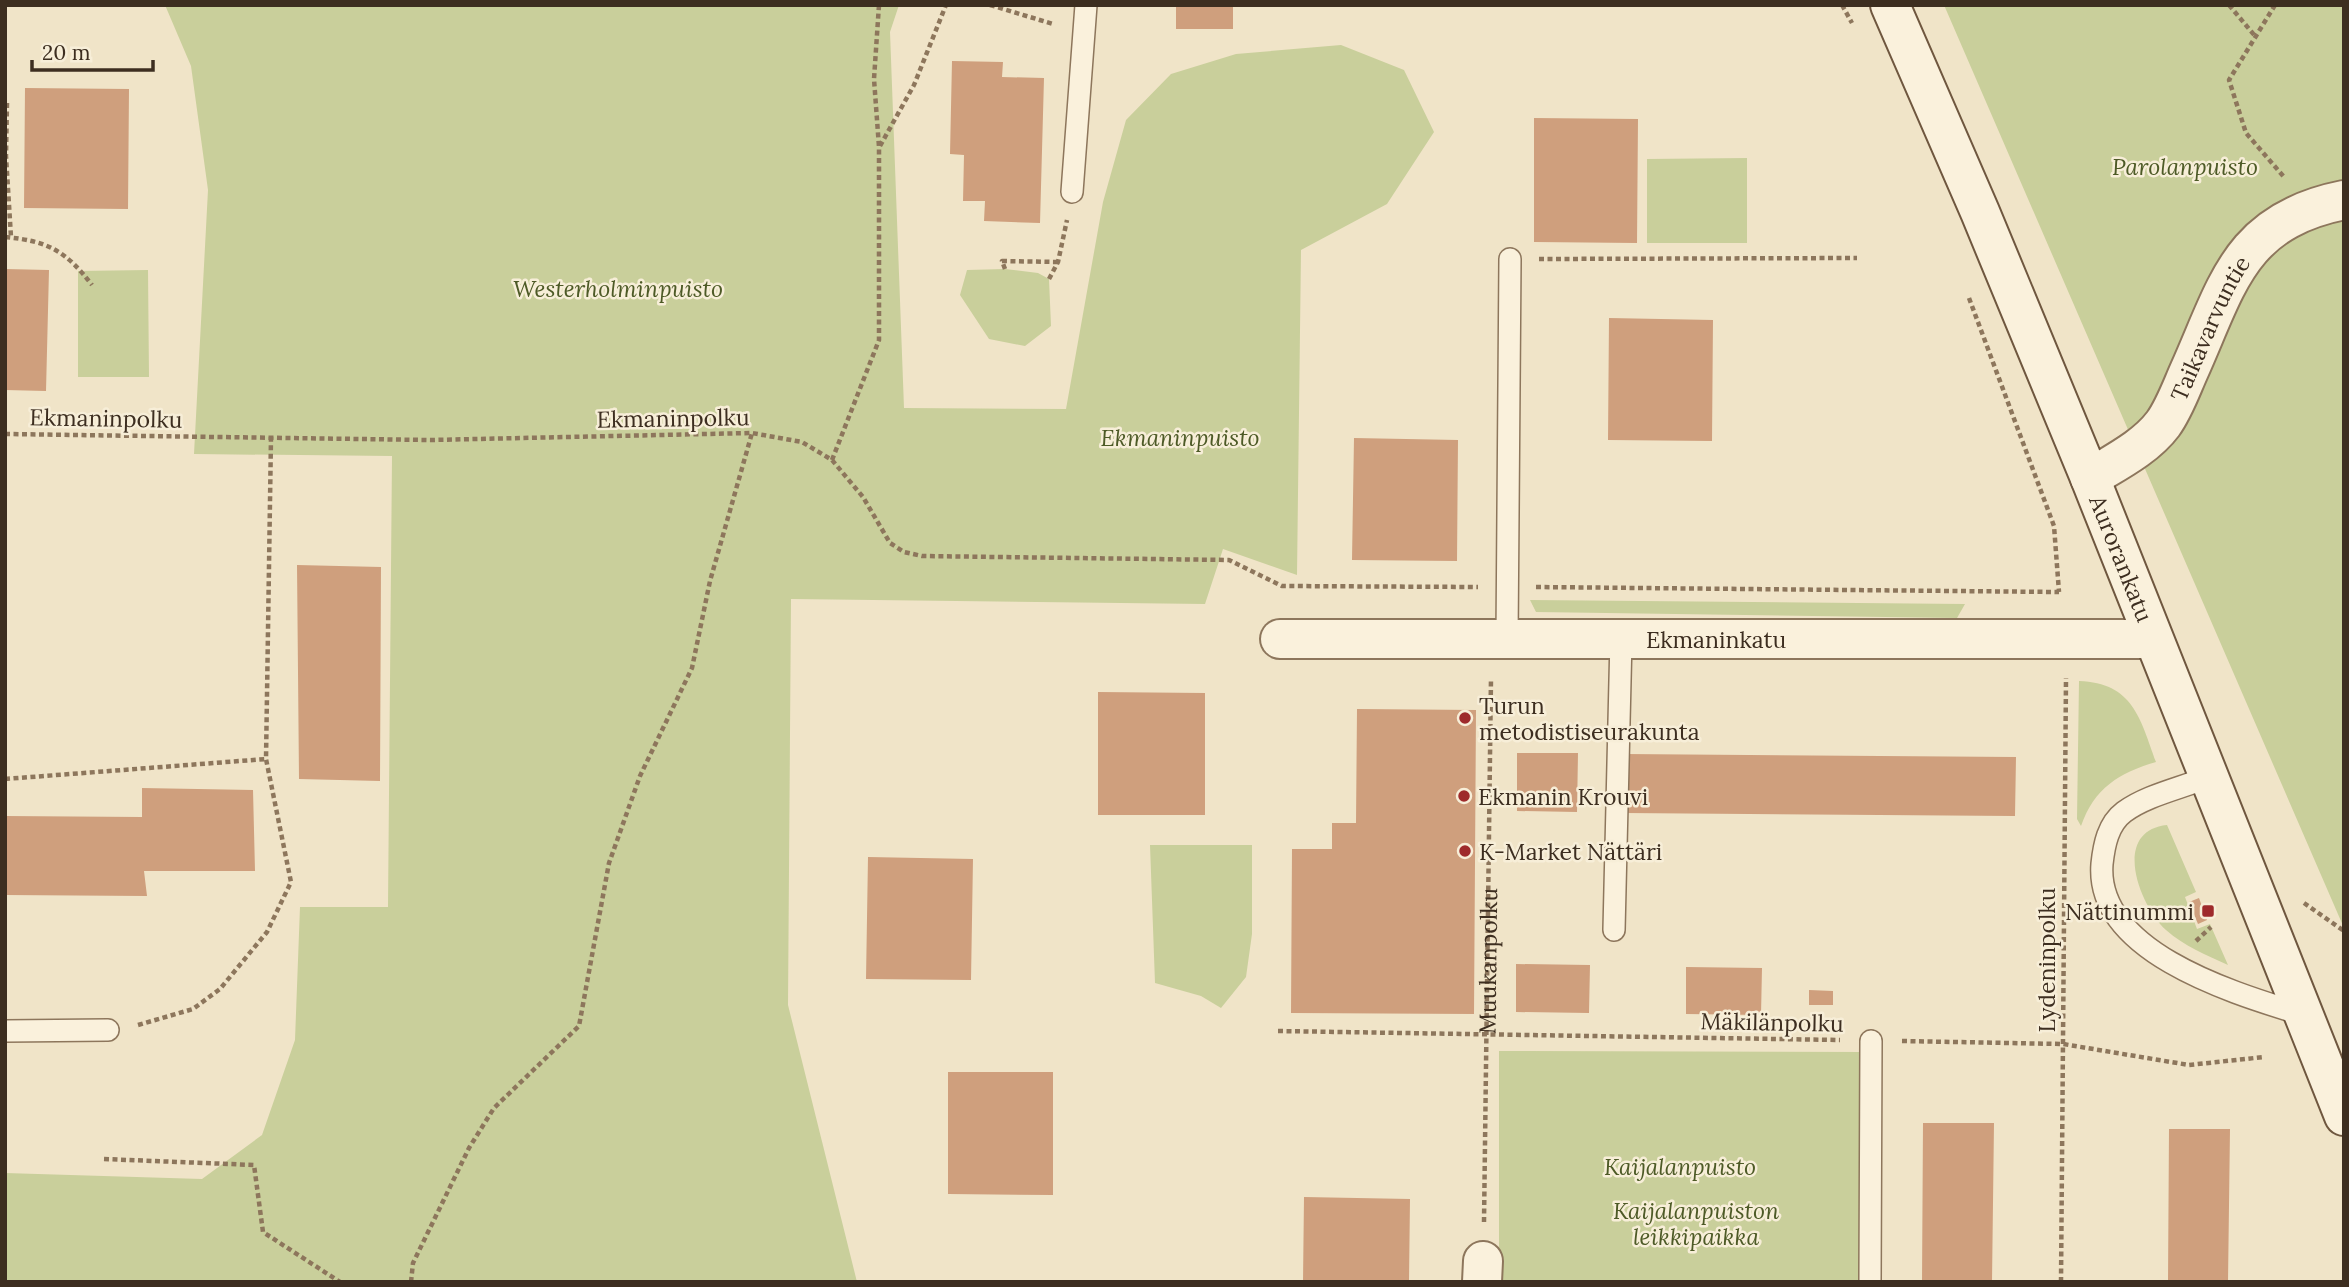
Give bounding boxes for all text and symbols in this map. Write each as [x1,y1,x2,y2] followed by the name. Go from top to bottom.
[32,28,152,72] scale bar
[42,39,91,66] text: 20 m
[2112,152,2258,181] park label: Parolanpuisto
[2164,250,2256,405] street label: Taikavarvuntie
[513,274,723,303] park label: Westerholminpuisto
[29,402,183,434] street label: Ekmaninpolku
[596,402,750,434] street label: Ekmaninpolku
[1100,423,1260,452] park label: Ekmaninpuisto
[2083,490,2160,626] street label: Aurorankatu
[1646,625,1786,654] street label: Ekmaninkatu
[1479,691,1700,746] place label: Turun metodistiseurakunta
[1457,710,1473,726] marker: Turun metodistiseurakunta
[1478,782,1648,811] place label: Ekmanin Krouvi
[1456,788,1472,804] marker: Ekmanin Krouvi
[1479,837,1662,866] place label: K-Market Nättäri
[1457,843,1473,859] marker: K-Market Nättäri
[1472,887,1503,1034] street label: Muukanpolku
[2032,887,2061,1032] street label: Lydeninpolku
[2065,897,2194,926] place label: Nättinummi
[2200,903,2216,919] marker: Nättinummi
[1700,1006,1844,1038] street label: Mäkilänpolku
[1604,1152,1756,1181] park label: Kaijalanpuisto
[1613,1196,1779,1251] park label: Kaijalanpuiston leikkipaikka

